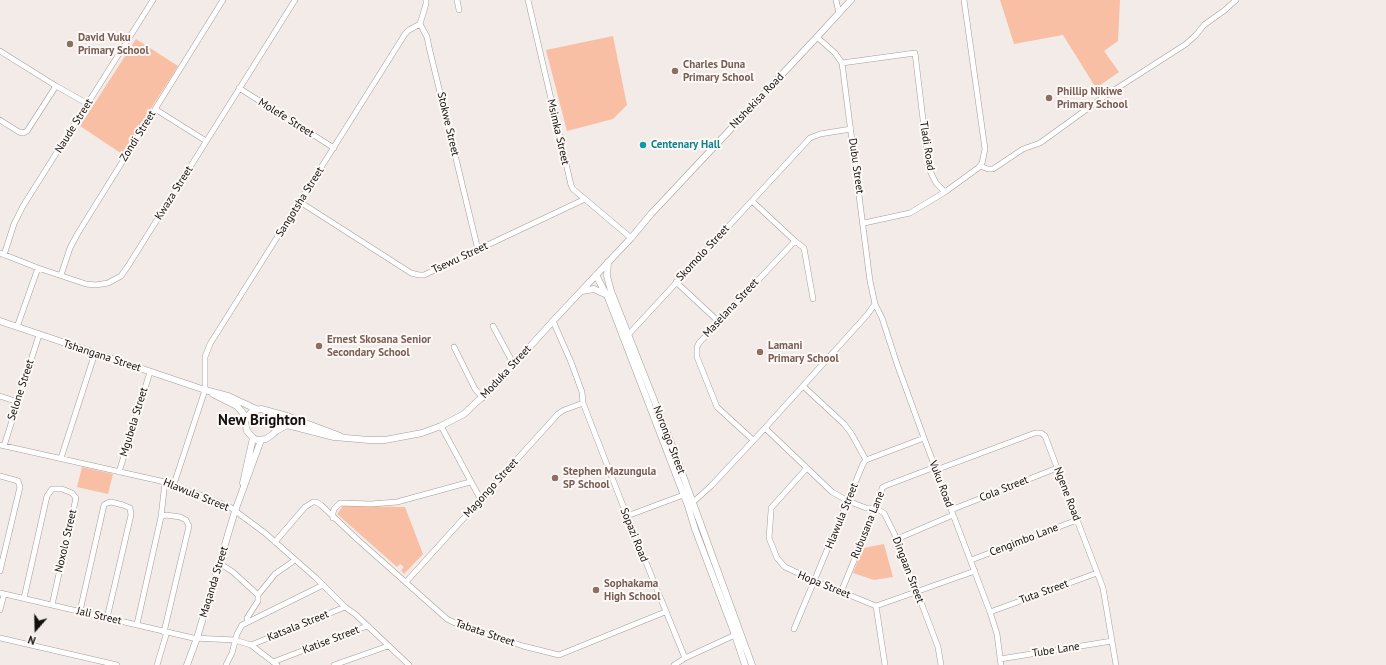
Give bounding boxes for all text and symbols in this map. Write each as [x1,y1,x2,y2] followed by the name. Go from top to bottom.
[78,31,149,57] place label: David Vuku Primary School
[65,39,75,49] marker: David Vuku Primary School
[683,58,754,84] place label: Charles Duna Primary School
[670,66,680,76] marker: Charles Duna Primary School
[727,71,787,131] street label: Ntshekisa Road
[1057,85,1128,111] place label: Phillip Nikiwe Primary School
[434,91,462,157] street label: Stokwe Street
[1044,93,1054,103] marker: Phillip Nikiwe Primary School
[52,96,96,156] street label: Naude Street
[256,96,316,140] street label: Molefe Street
[544,98,572,166] street label: Msimka Street
[117,108,159,164] street label: Zondi Street
[917,120,937,172] street label: Tladi Road
[846,137,866,195] street label: Dubu Street
[651,138,720,152] place label: Centenary Hall
[638,140,648,150] marker: Centenary Hall
[152,164,196,222] street label: Kwaza Street
[273,165,327,239] street label: Sangotsha Street
[674,222,732,284] street label: Skomolo Street
[430,239,490,277] street label: Tsewu Street
[700,276,762,340] street label: Maselana Street
[327,333,431,359] place label: Ernest Skosana Senior Secondary School
[61,337,143,375] street label: Tshangana Street
[768,339,839,365] place label: Lamani Primary School
[314,341,324,351] marker: Ernest Skosana Senior Secondary School
[478,343,534,401] street label: Moduka Street
[755,347,765,357] marker: Lamani Primary School
[5,358,37,422] street label: Selone Street
[117,386,151,458] street label: Mgubela Street
[650,404,688,476] street label: Norongo Street
[218,412,306,430] district label: New Brighton
[461,456,521,520] street label: Magongo Street
[926,459,956,509] street label: Vuku Road
[563,465,656,491] place label: Stephen Mazungula SP School
[1051,465,1083,523] street label: Ngene Road
[550,473,560,483] marker: Stephen Mazungula SP School
[978,473,1030,505] street label: Cola Street
[161,476,231,514] street label: Hlawula Street
[823,481,861,551] street label: Hlawula Street
[849,489,887,561] street label: Rubusana Lane
[617,506,651,564] street label: Sopazi Road
[52,508,80,574] street label: Noxolo Street
[988,521,1060,559] street label: Cengimbo Lane
[889,535,927,605] street label: Dingaan Street
[197,545,231,619] street label: Maqanda Street
[796,568,852,602] street label: Hopa Street
[604,577,660,603] place label: Sophakama High School
[1018,577,1070,607] street label: Tuta Street
[591,585,601,595] marker: Sophakama High School
[75,604,123,628] street label: Jali Street
[265,608,331,644] street label: Katsala Street
[16,609,56,649] north arrow
[454,617,516,649] street label: Tabata Street
[301,623,361,657] street label: Katise Street
[26,632,38,648] text: N
[1031,640,1081,660] street label: Tube Lane

